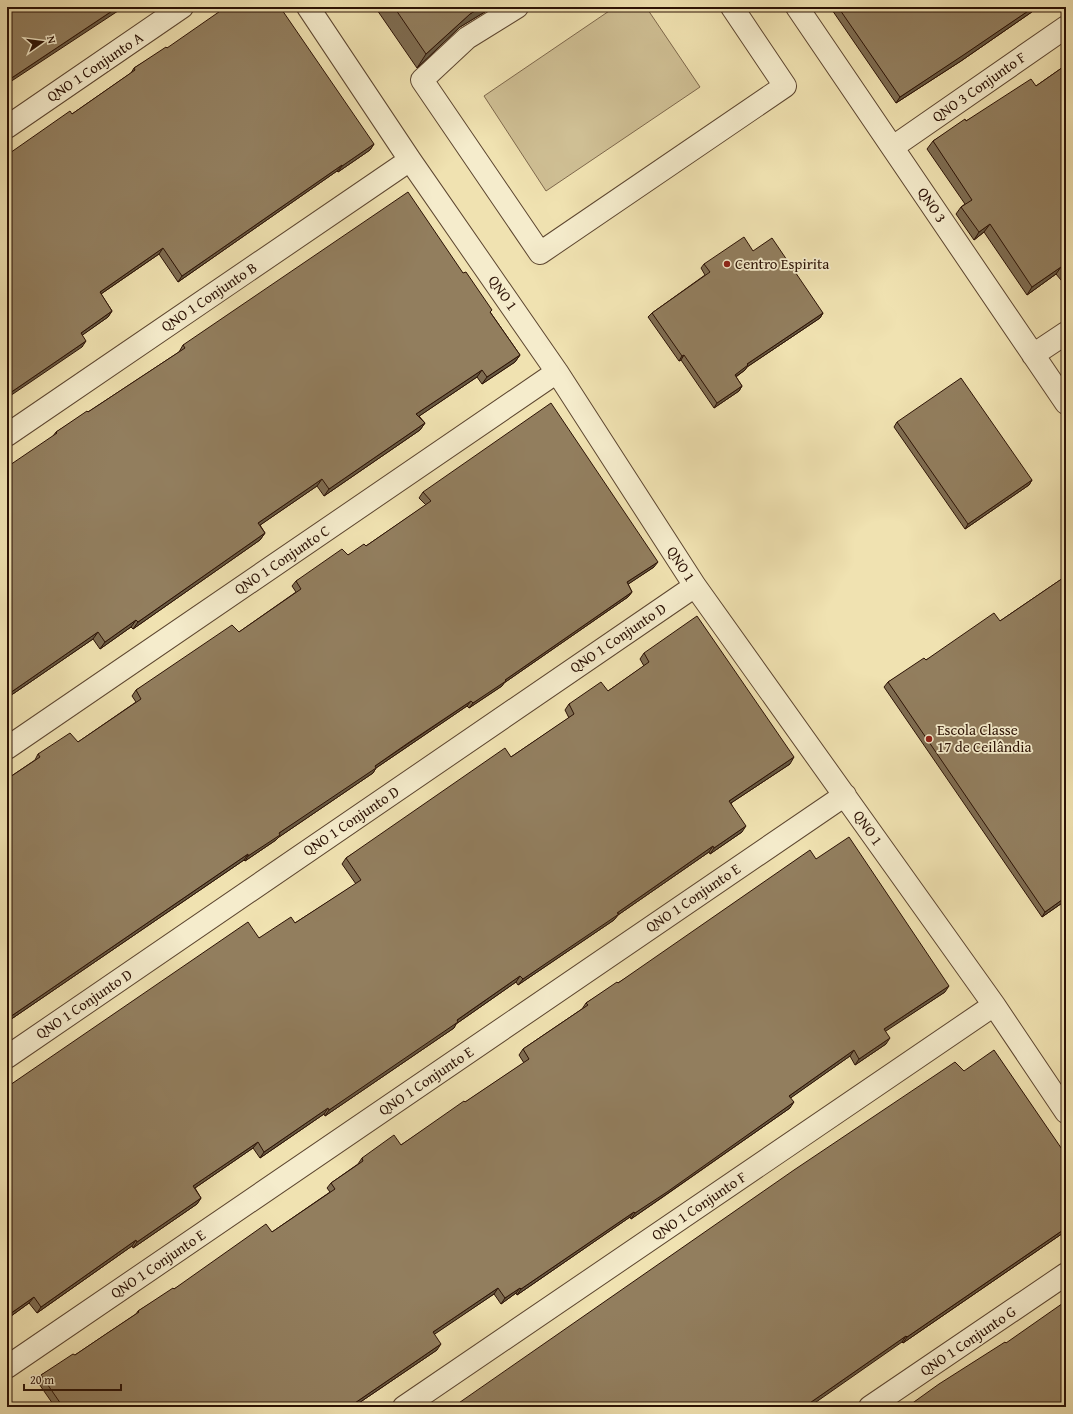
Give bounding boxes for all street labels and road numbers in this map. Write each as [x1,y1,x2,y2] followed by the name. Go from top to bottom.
[44,28,146,106] street label: QNO 1 Conjunto A
[928,46,1030,127] street label: QNO 3 Conjunto F
[913,183,952,227] street label: QNO 3
[157,257,261,336] street label: QNO 1 Conjunto B
[484,271,523,315] street label: QNO 1
[230,520,334,599] street label: QNO 1 Conjunto C
[662,542,701,586] street label: QNO 1
[565,598,670,678] street label: QNO 1 Conjunto D
[298,781,403,861] street label: QNO 1 Conjunto D
[849,806,888,850] street label: QNO 1
[641,858,745,937] street label: QNO 1 Conjunto E
[31,964,136,1044] street label: QNO 1 Conjunto D
[374,1041,478,1120] street label: QNO 1 Conjunto E
[647,1166,750,1245] street label: QNO 1 Conjunto F
[106,1224,210,1303] street label: QNO 1 Conjunto E
[916,1301,1020,1381] street label: QNO 1 Conjunto G

